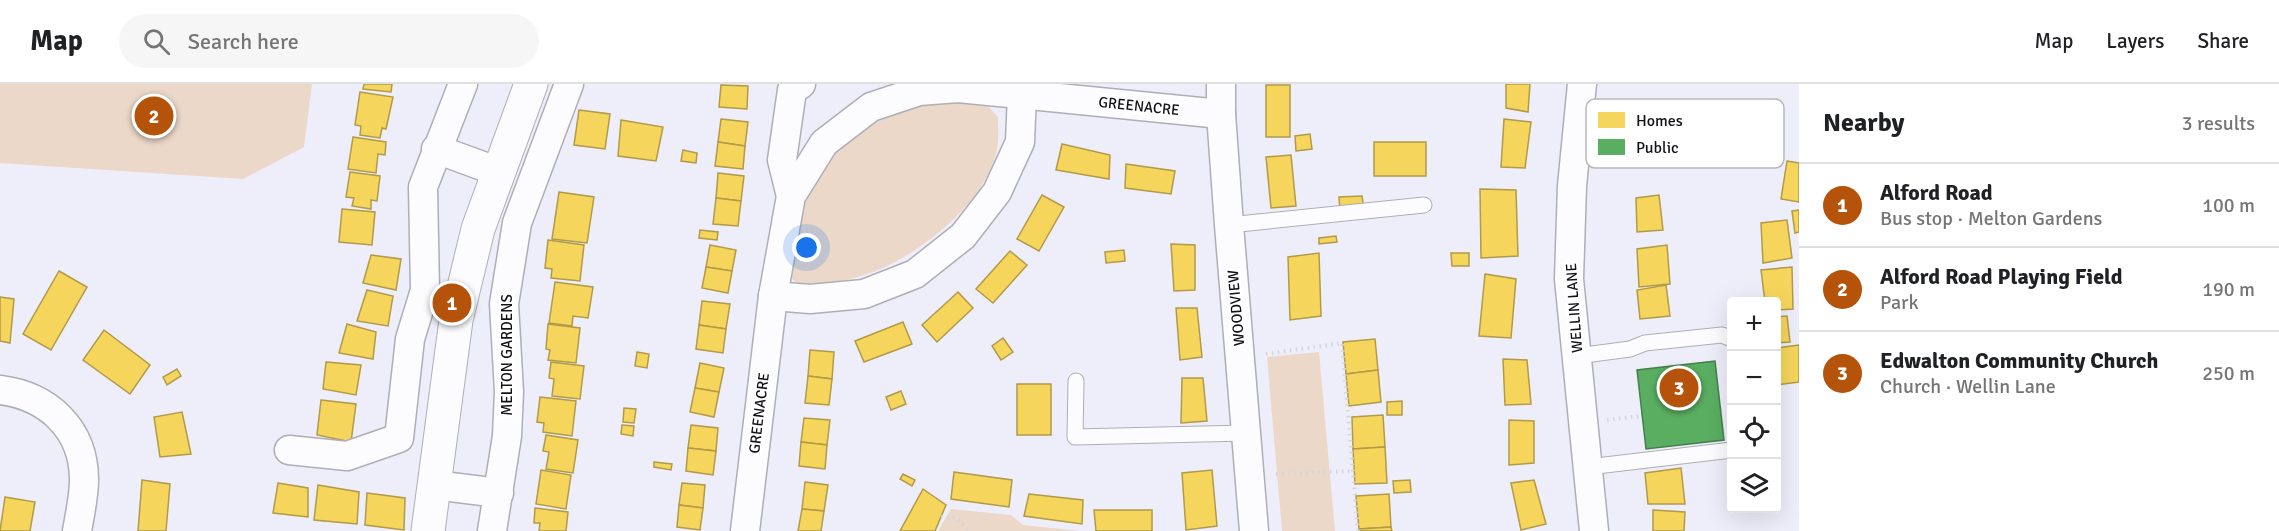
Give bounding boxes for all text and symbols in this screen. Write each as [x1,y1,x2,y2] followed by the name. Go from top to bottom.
[119,14,539,68] search box
[30,24,83,58] text: Map
[140,25,173,58] icon: search
[188,28,299,55] text: Search here
[2035,28,2073,54] text: Map
[2106,28,2164,54] text: Layers
[2197,28,2249,54] text: Share
[134,93,174,138] pin: 2
[1098,93,1180,119] street label: GREENACRE
[1586,99,1784,168] legend
[1823,107,1904,139] text: Nearby
[1636,111,1683,131] text: Homes
[2182,111,2255,136] text: 3 results
[1636,138,1679,158] text: Public
[1880,179,1993,206] text: Alford Road
[1837,193,1848,218] text: 1
[2202,193,2255,218] text: 100 m
[1880,206,2102,231] text: Bus stop · Melton Gardens
[792,233,821,262] your location
[1562,262,1586,354] street label: WELLIN LANE
[1880,263,2123,290] text: Alford Road Playing Field
[1224,269,1248,347] street label: WOODVIEW
[1837,277,1848,302] text: 2
[2202,277,2255,302] text: 190 m
[432,280,472,326] pin: 1
[1880,290,1918,315] text: Park
[498,294,516,416] street label: MELTON GARDENS
[1727,297,1781,513] map controls
[1727,297,1781,351] button: +
[1880,347,2158,374] text: Edwalton Community Church
[1727,351,1781,405] button: −
[1837,361,1848,386] text: 3
[2202,361,2255,386] text: 250 m
[1660,366,1698,410] pin: 3
[745,372,773,454] street label: GREENACRE
[1880,374,2056,399] text: Church · Wellin Lane
[1727,405,1781,459] button: locate
[1727,459,1781,513] button: layers

